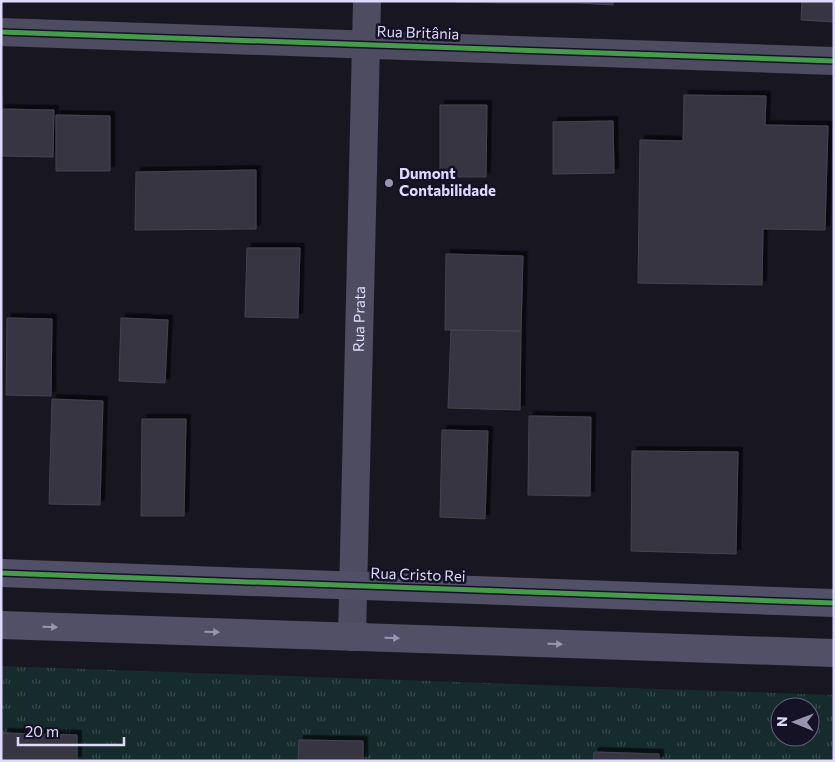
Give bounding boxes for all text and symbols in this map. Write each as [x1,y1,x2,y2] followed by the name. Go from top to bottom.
[376,22,460,42] street label: Rua Britânia
[399,164,496,199] place label: Dumont Contabilidade
[383,177,395,189] marker: Dumont Contabilidade
[349,286,368,352] street label: Rua Prata
[370,563,466,585] street label: Rua Cristo Rei
[42,623,58,631] one-way arrow
[205,628,221,636] one-way arrow
[385,634,401,642] one-way arrow
[547,640,563,648] one-way arrow
[770,697,820,747] north arrow
[18,714,124,746] scale bar
[773,716,790,727] text: N
[25,722,59,740] text: 20 m

